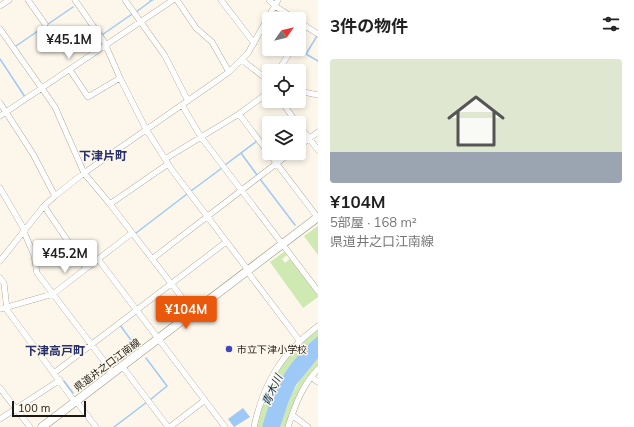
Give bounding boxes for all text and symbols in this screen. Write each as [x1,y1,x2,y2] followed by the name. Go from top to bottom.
[262,12,306,56] north arrow
[262,12,306,160] map controls
[600,13,622,35] icon: filters
[330,15,408,36] text: 3件の物件
[36,26,102,60] pin: ¥45.1M
[46,31,92,47] text: ¥45.1M
[262,64,306,108] button: locate
[440,85,512,157] icon: home
[262,116,306,160] button: layers
[79,148,127,163] district label: 下津片町
[330,191,386,212] text: ¥104M
[330,214,417,230] text: 5部屋 · 168 m²
[330,233,434,249] text: 県道井之口江南線
[32,240,98,274] pin: ¥45.2M
[42,245,88,261] text: ¥45.2M
[158,296,214,330] pin: ¥104M
[165,301,207,317] text: ¥104M
[71,336,143,394] street label: 県道井之口江南線
[25,343,85,358] district label: 下津高戸町
[237,343,307,356] place label: 市立下津小学校
[224,344,234,354] marker: 市立下津小学校
[259,371,286,408] water label: 青木川
[12,399,86,418] scale bar
[18,401,50,415] text: 100 m

